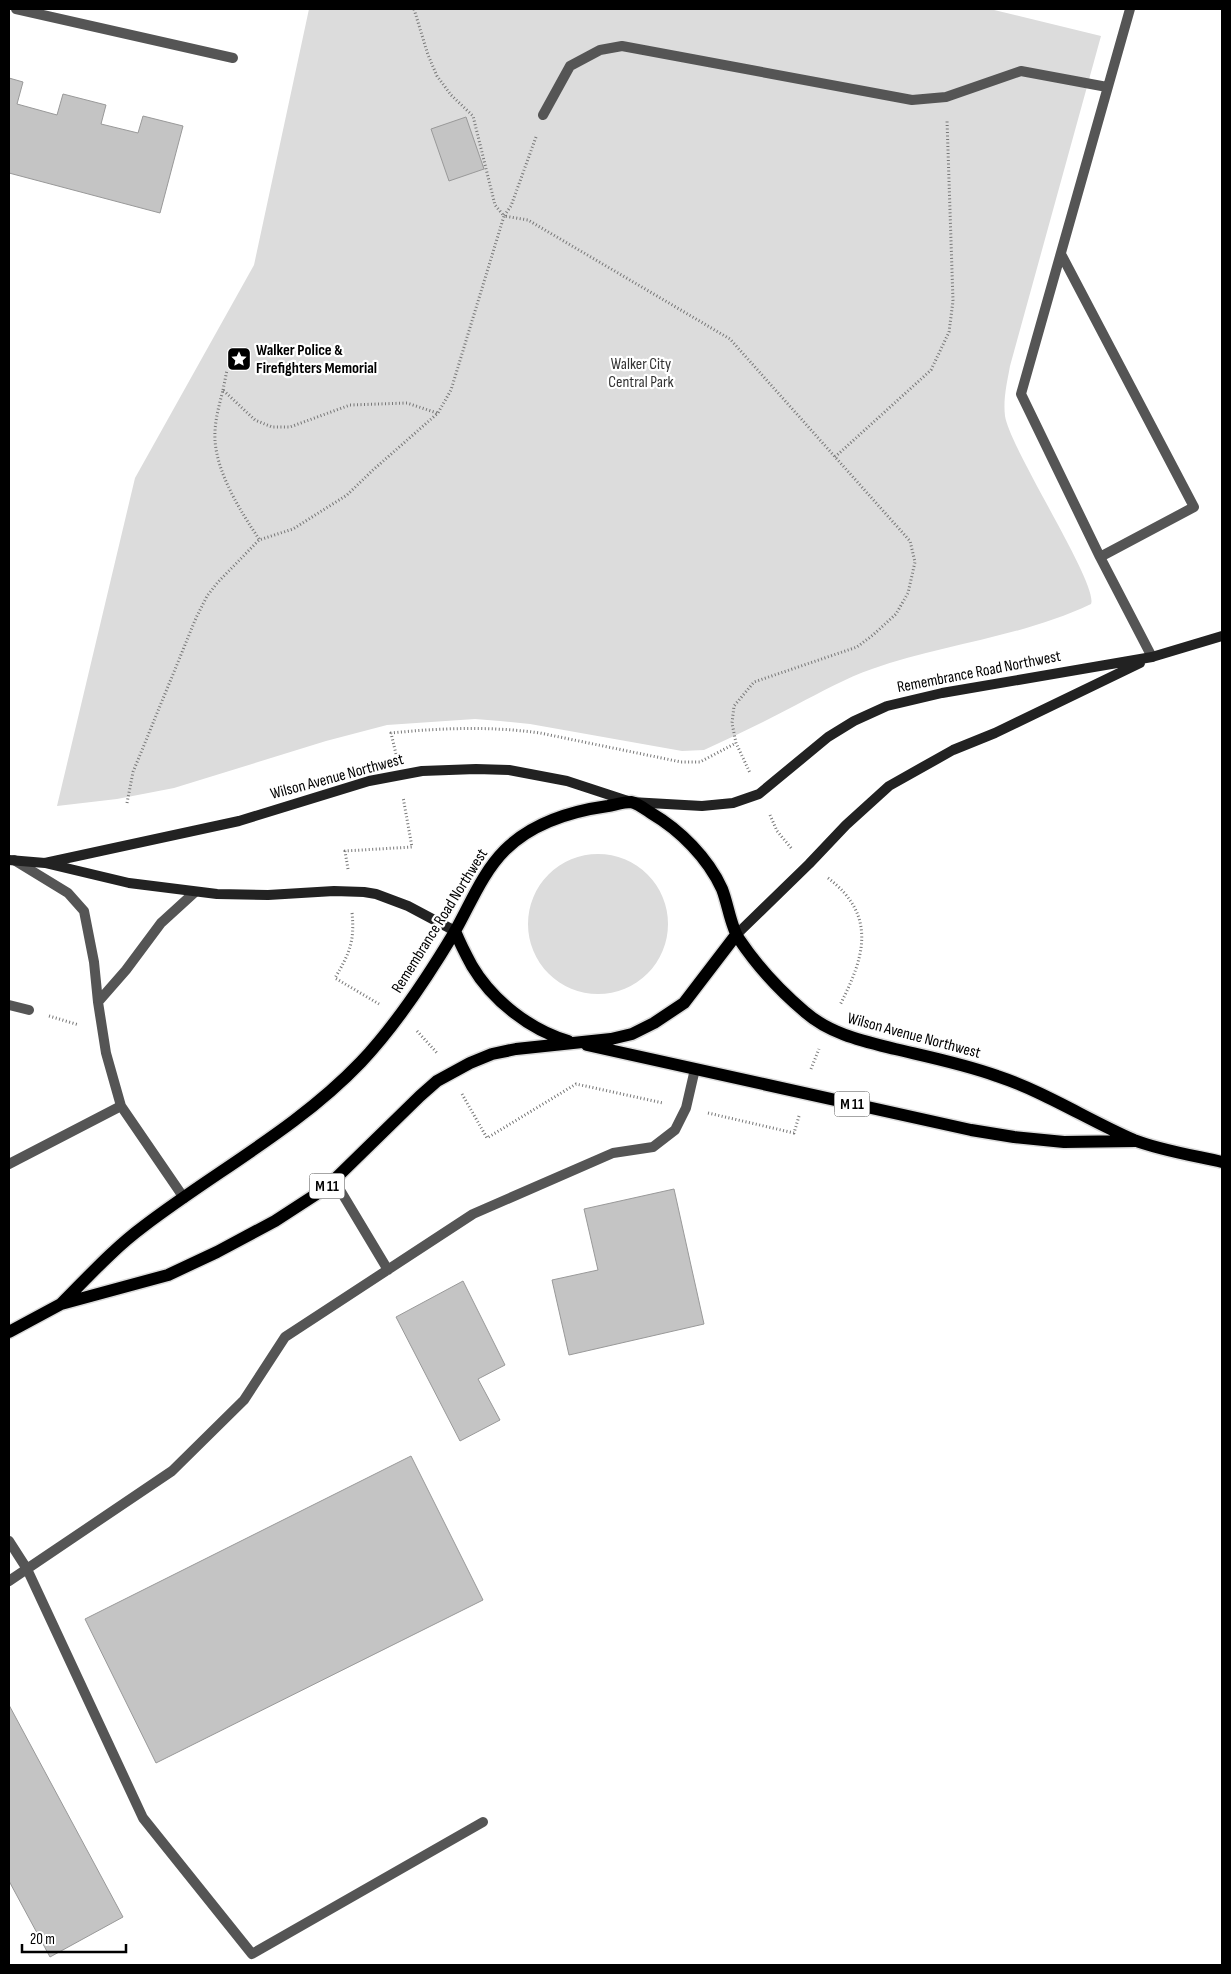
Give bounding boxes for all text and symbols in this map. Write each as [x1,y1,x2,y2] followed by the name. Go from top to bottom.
[256,341,377,378] place label: Walker Police & Firefighters Memorial
[226,346,252,372] place icon: Walker Police & Firefighters Memorial
[608,355,674,392] park label: Walker City Central Park
[896,647,1063,697] street label: Remembrance Road Northwest
[268,750,406,804] street label: Wilson Avenue Northwest
[388,845,492,997] street label: Remembrance Road Northwest
[845,1009,983,1063] street label: Wilson Avenue Northwest
[834,1092,870,1116] road number: M 11
[310,1174,344,1198] road number: M 11
[22,1922,126,1954] scale bar
[30,1930,55,1949] text: 20 m

